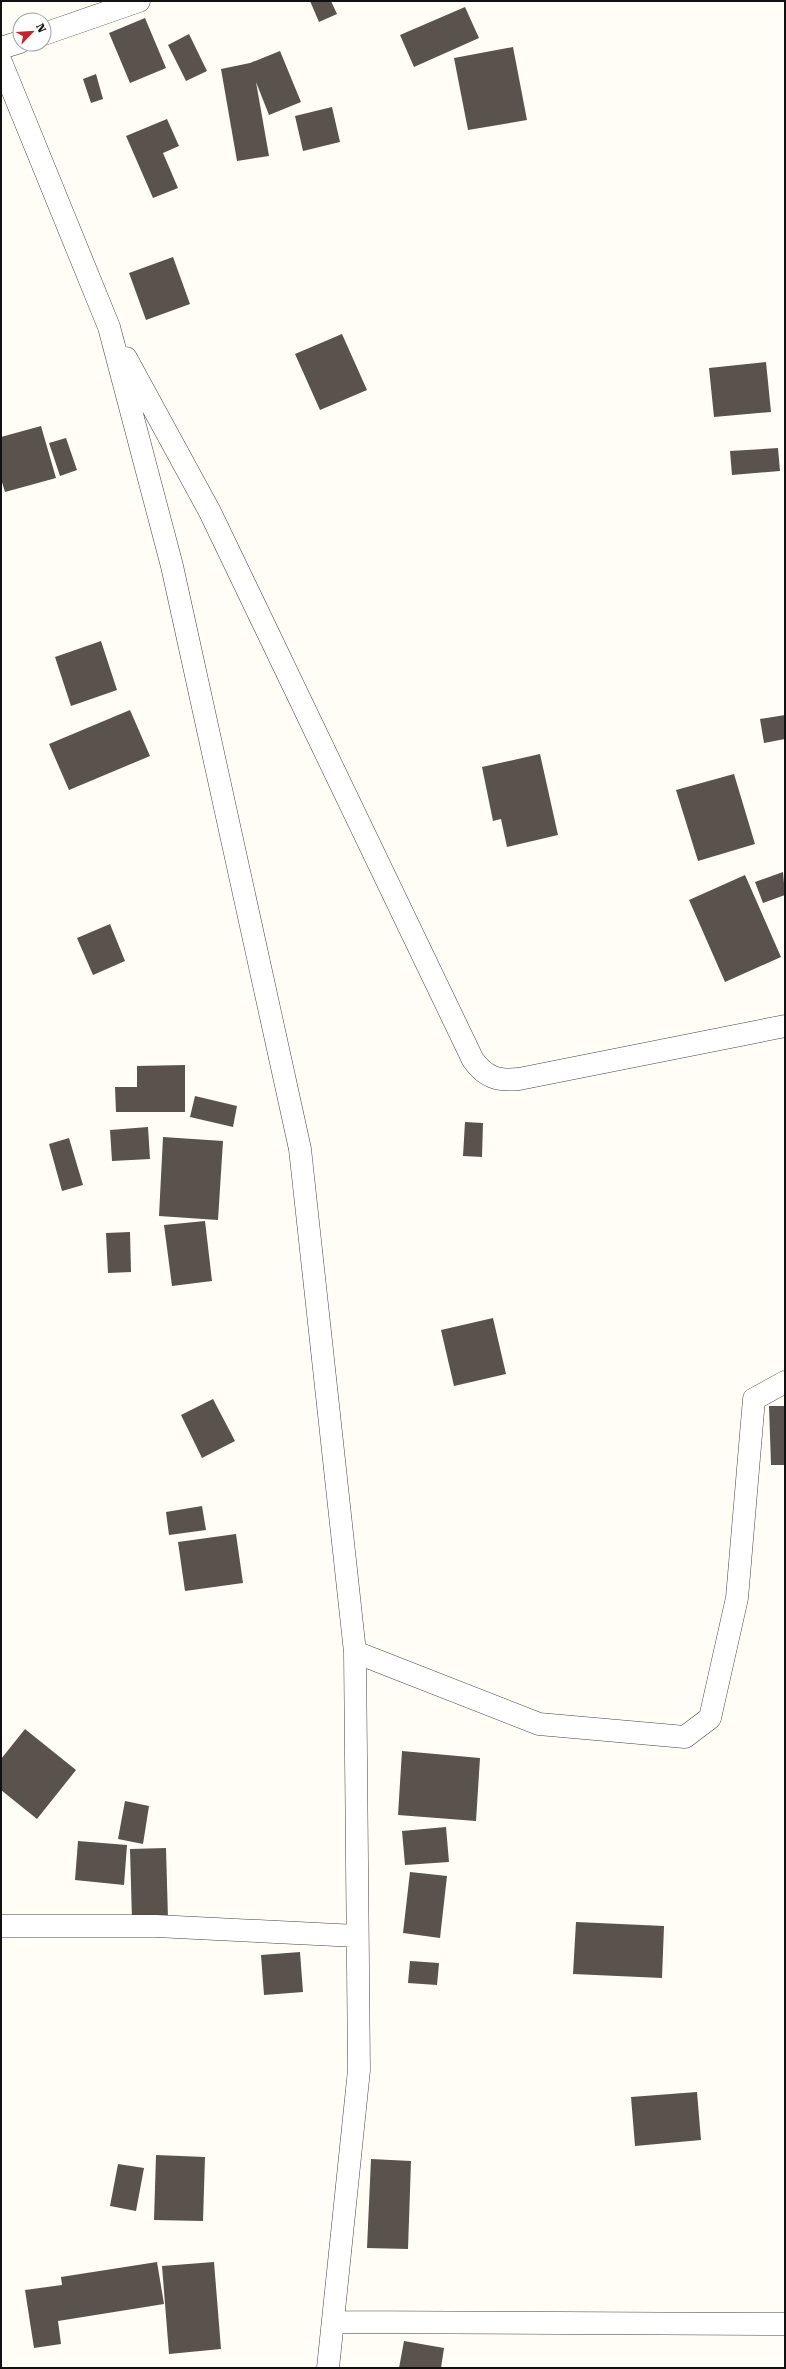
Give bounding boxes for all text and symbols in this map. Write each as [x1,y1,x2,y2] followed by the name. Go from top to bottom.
[12,12,52,52] north arrow
[33,21,49,35] text: N

